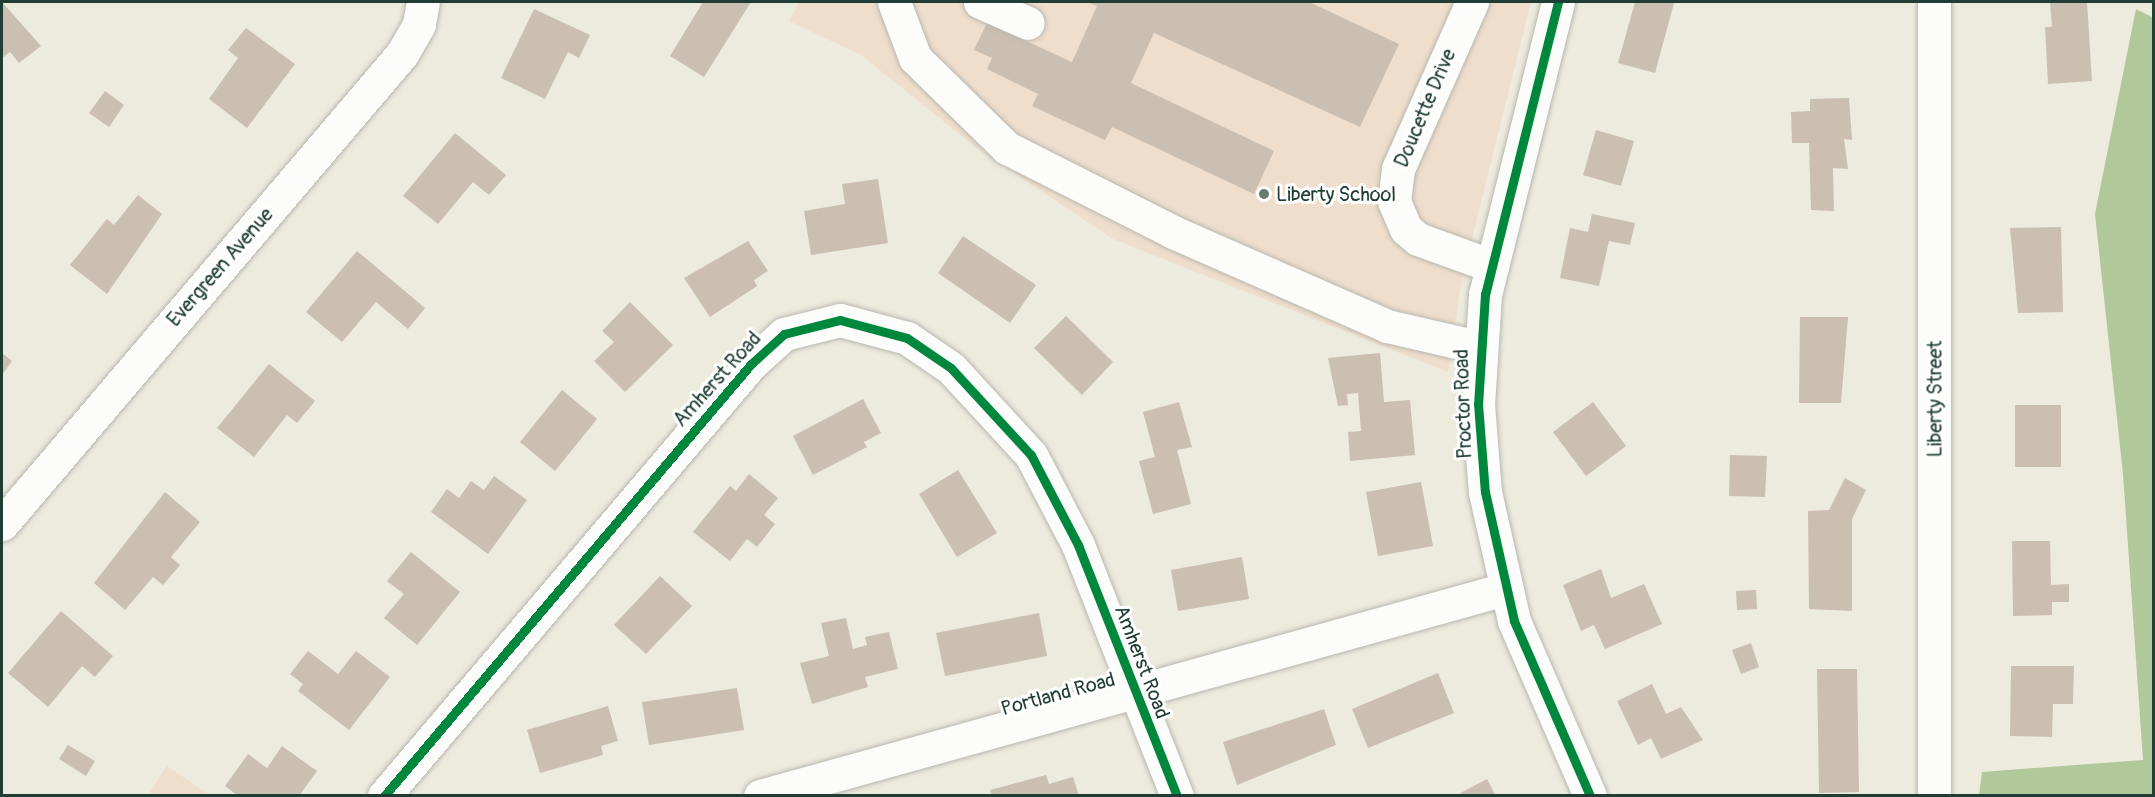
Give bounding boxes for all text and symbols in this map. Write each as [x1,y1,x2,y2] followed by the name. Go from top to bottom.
[1389,45,1461,171] street label: Doucette Drive
[1276,182,1396,206] place label: Liberty School
[1257,187,1271,201] marker: Liberty School
[162,203,278,331] street label: Evergreen Avenue
[668,327,766,431] street label: Amherst Road
[1923,341,1947,457] street label: Liberty Street
[1449,349,1477,459] street label: Proctor Road
[1109,602,1175,722] street label: Amherst Road
[998,667,1118,721] street label: Portland Road

